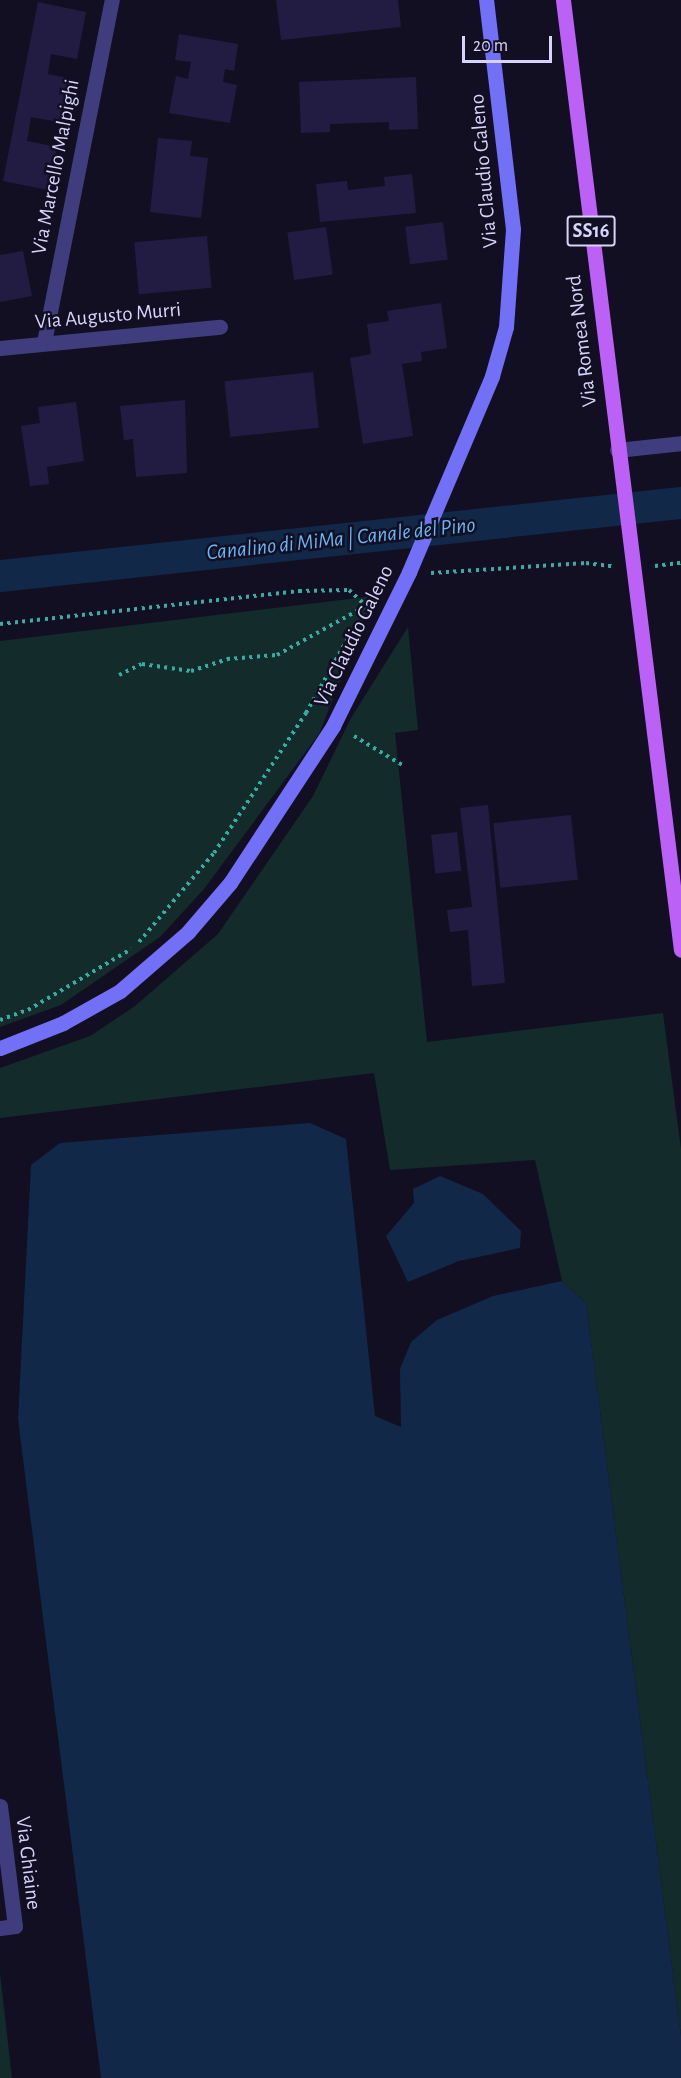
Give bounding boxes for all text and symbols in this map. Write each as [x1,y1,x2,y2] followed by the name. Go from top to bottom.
[465,24,555,62] scale bar
[473,37,508,55] text: 20 m
[27,77,85,257] street label: Via Marcello Malpighi
[465,93,503,249] street label: Via Claudio Galeno
[566,214,616,248] road number: SS16
[561,274,603,408] street label: Via Romea Nord
[34,297,182,335] street label: Via Augusto Murri
[205,512,477,566] water label: Canalino di MiMa | Canale del Pino
[309,561,399,711] street label: Via Claudio Galeno
[10,1815,46,1911] street label: Via Ghiaine

